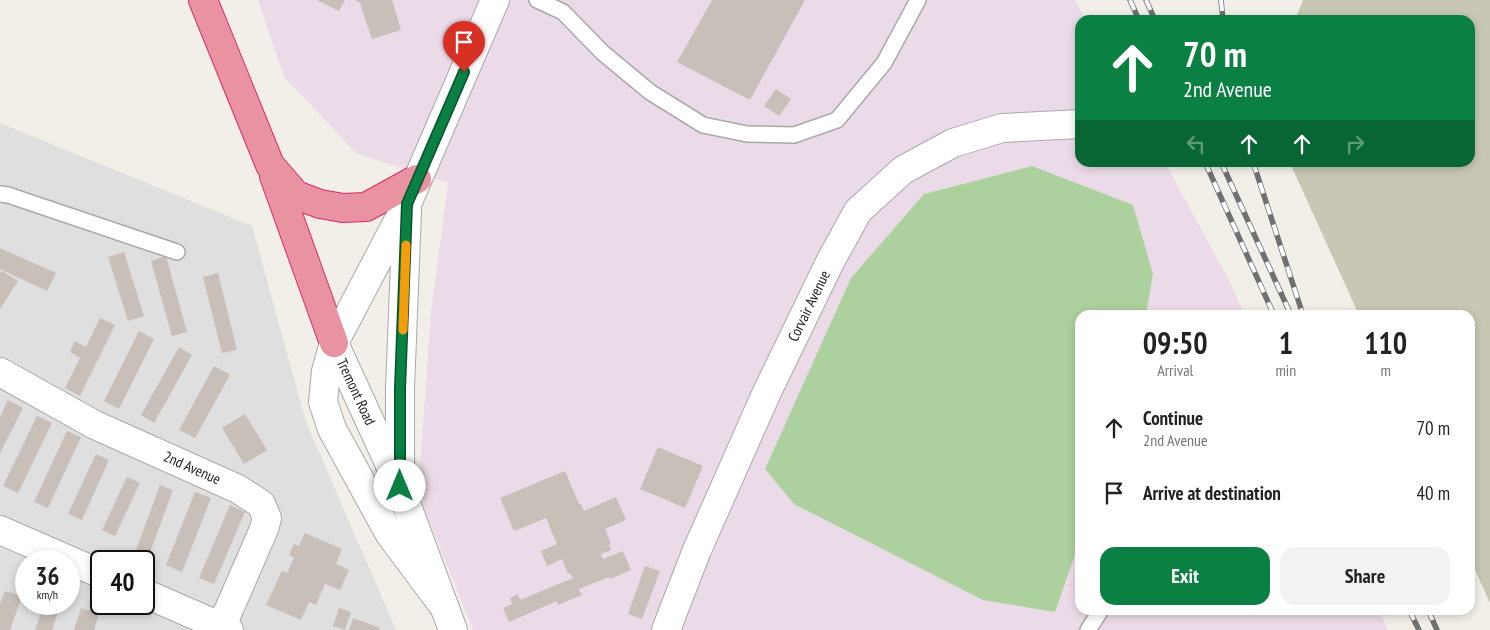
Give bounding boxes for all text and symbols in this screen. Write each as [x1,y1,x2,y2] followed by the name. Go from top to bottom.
[443,21,485,72] pin
[450,28,478,56] icon: arrive
[1183,31,1247,77] text: 70 m
[1100,35,1165,100] icon: ahead
[1183,75,1272,103] text: 2nd Avenue
[1182,130,1210,158] icon: left
[1235,130,1263,158] icon: ahead
[1288,130,1316,158] icon: ahead
[1341,130,1369,158] icon: right
[783,267,834,345] street label: Corvair Avenue
[1143,323,1208,362] text: 09:50
[1279,323,1293,362] text: 1
[1364,323,1407,362] text: 110
[333,355,380,428] street label: Tremont Road
[1157,360,1193,380] text: Arrival
[1275,360,1296,380] text: min
[1380,360,1391,380] text: m
[1143,406,1203,430] text: Continue
[1100,414,1128,442] icon: ahead
[1417,416,1450,440] text: 70 m
[1143,430,1208,450] text: 2nd Avenue
[161,447,224,489] street label: 2nd Avenue
[373,459,425,511] position arrow
[1100,479,1128,507] icon: arrive
[1143,481,1281,505] text: Arrive at destination
[1417,481,1450,505] text: 40 m
[1100,547,1270,605] button: Exit
[1280,547,1450,605] button: Share
[90,550,155,615] speed limit sign: 40
[36,560,59,592] text: 36
[37,587,58,602] text: km/h

